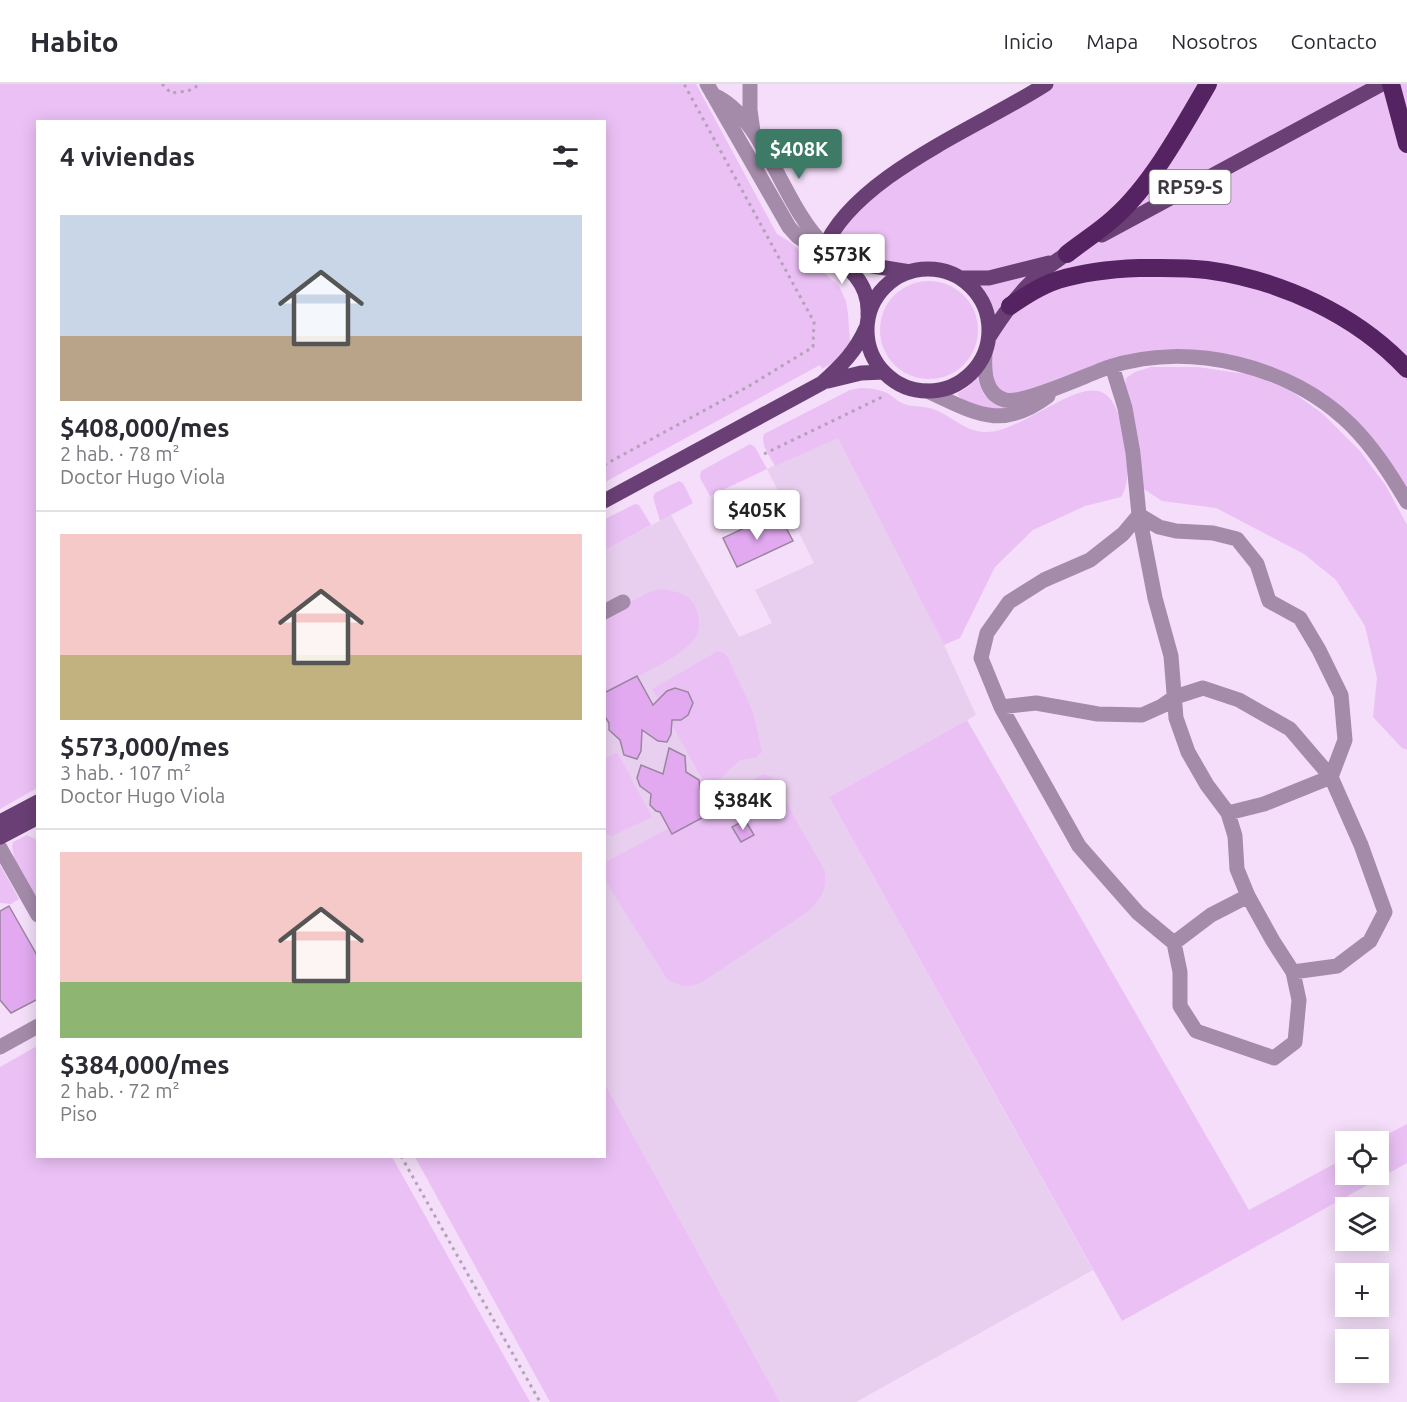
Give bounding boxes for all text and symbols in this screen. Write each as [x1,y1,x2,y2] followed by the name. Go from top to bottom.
[30,26,119,57] text: Habito
[1004,29,1053,53] text: Inicio
[1086,29,1138,53] text: Mapa
[1171,29,1258,53] text: Nosotros
[1291,29,1377,53] text: Contacto
[757,129,841,180] pin: $408K
[770,137,828,160] text: $408K
[549,140,582,173] icon: filters
[60,142,195,171] text: 4 viviendas
[1150,170,1230,204] road number: RP59-S
[800,234,884,285] pin: $573K
[813,242,871,265] text: $573K
[267,254,375,362] icon: home
[60,413,230,442] text: $408,000/mes
[60,442,180,465] text: 2 hab. · 78 m²
[60,465,225,488] text: Doctor Hugo Viola
[715,490,799,541] pin: $405K
[728,498,786,521] text: $405K
[267,573,375,681] icon: home
[60,732,230,761] text: $573,000/mes
[60,761,191,784] text: 3 hab. · 107 m²
[701,780,785,831] pin: $384K
[60,784,225,807] text: Doctor Hugo Viola
[714,788,772,811] text: $384K
[267,891,375,999] icon: home
[60,1050,230,1079] text: $384,000/mes
[60,1079,180,1102] text: 2 hab. · 72 m²
[60,1102,97,1125] text: Piso
[1335,1131,1389,1383] map controls
[1335,1131,1389,1185] button: locate
[1335,1197,1389,1251] button: layers
[1335,1263,1389,1317] button: +
[1335,1329,1389,1383] button: −

